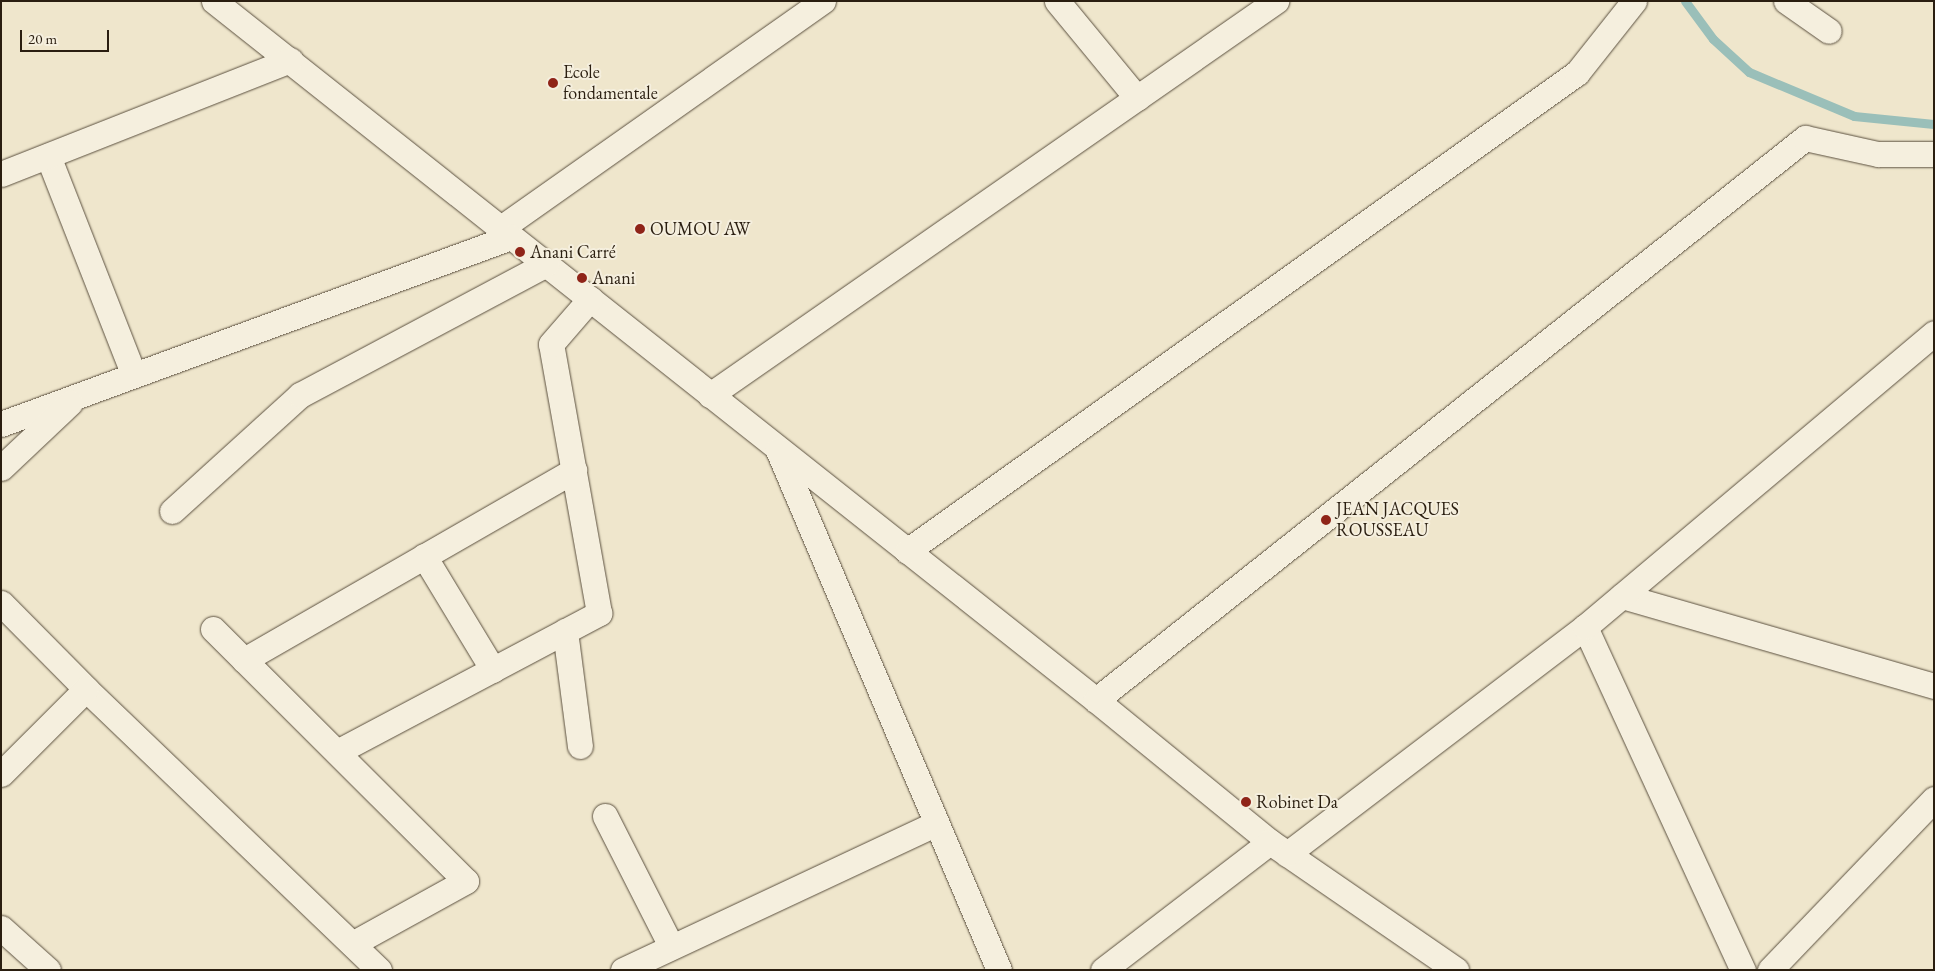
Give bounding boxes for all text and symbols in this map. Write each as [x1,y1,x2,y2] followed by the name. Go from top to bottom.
[22,20,111,52] scale bar
[28,29,57,48] text: 20 m
[563,62,658,104] place label: Ecole fondamentale
[547,77,559,89] marker: Ecole fondamentale
[650,218,750,240] place label: OUMOU AW
[634,223,646,235] marker: OUMOU AW
[530,241,616,263] place label: Anani Carré
[514,246,526,258] marker: Anani Carré
[592,267,635,289] place label: Anani
[576,272,588,284] marker: Anani
[1336,499,1459,542] place label: JEAN JACQUES ROUSSEAU
[1320,514,1332,526] marker: JEAN JACQUES ROUSSEAU
[1256,791,1338,813] place label: Robinet Da
[1240,796,1252,808] marker: Robinet Da

